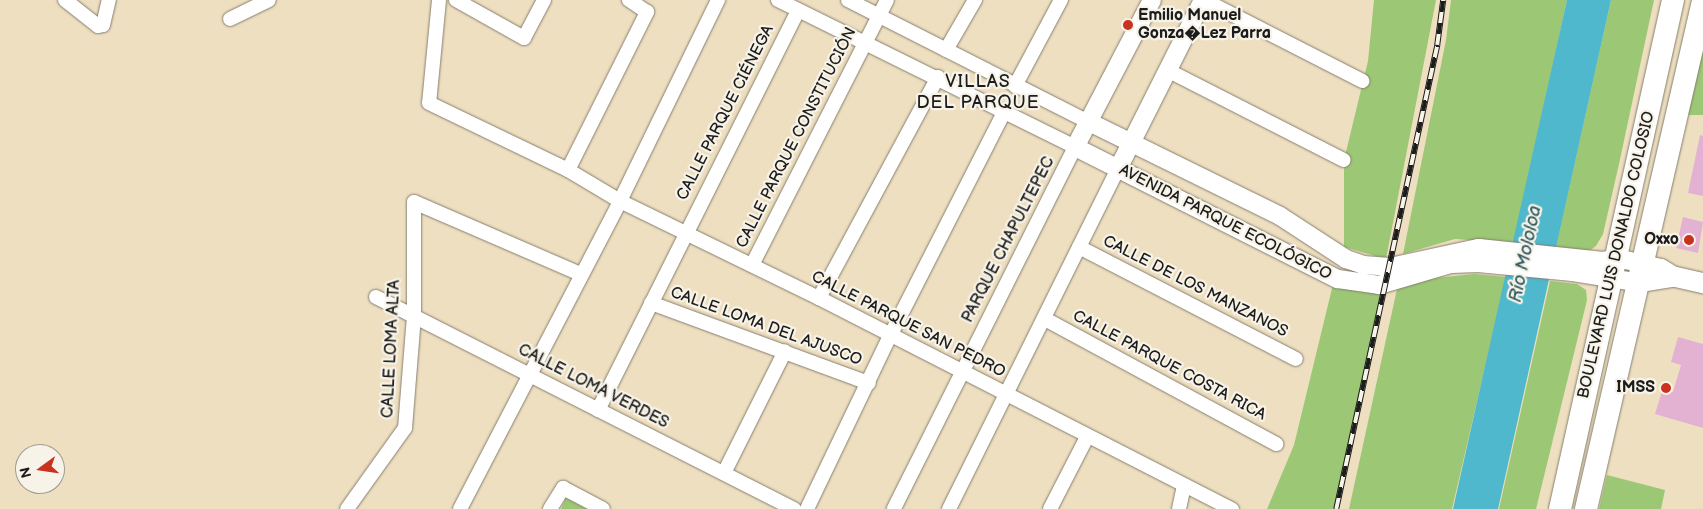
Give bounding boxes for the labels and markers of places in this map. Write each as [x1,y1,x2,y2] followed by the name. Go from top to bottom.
[1138,6,1271,44] place label: Emilio Manuel Gonza�Lez Parra
[1122,19,1134,31] marker: Emilio Manuel Gonza�Lez Parra
[1644,230,1679,250] place label: Oxxo
[1683,234,1695,246] marker: Oxxo
[1616,378,1655,398] place label: IMSS
[1659,381,1673,395] marker: IMSS

